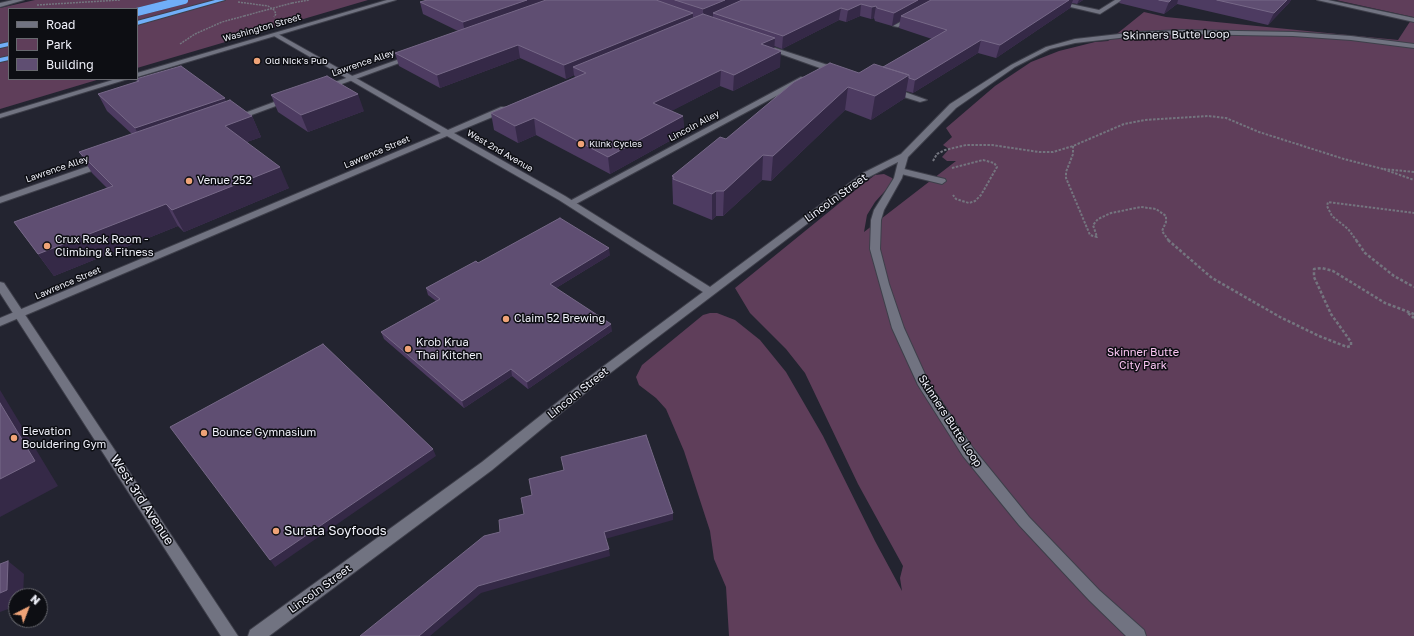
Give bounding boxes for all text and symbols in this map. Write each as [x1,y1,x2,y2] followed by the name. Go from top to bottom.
[8,8,138,80] legend
[222,12,302,44] street label: Washington Street
[46,17,75,32] text: Road
[1122,27,1230,43] street label: Skinners Butte Loop
[46,37,72,52] text: Park
[330,47,396,79] street label: Lawrence Alley
[252,56,262,66] marker: Old Nick's Pub
[265,56,328,66] place label: Old Nick's Pub
[46,57,94,72] text: Building
[667,108,721,144] street label: Lincoln Alley
[465,128,535,174] street label: West 2nd Avenue
[342,133,412,171] street label: Lawrence Street
[576,139,586,149] marker: Klink Cycles
[589,139,642,149] place label: Klink Cycles
[24,153,90,185] street label: Lawrence Alley
[802,171,870,225] street label: Lincoln Street
[197,174,252,188] place label: Venue 252
[184,176,194,186] marker: Venue 252
[55,233,153,259] place label: Crux Rock Room - Climbing & Fitness
[42,241,52,251] marker: Crux Rock Room - Climbing & Fitness
[33,264,103,302] street label: Lawrence Street
[514,312,605,326] place label: Claim 52 Brewing
[501,314,511,324] marker: Claim 52 Brewing
[416,336,482,362] place label: Krob Krua Thai Kitchen
[403,344,413,354] marker: Krob Krua Thai Kitchen
[1107,346,1179,372] park label: Skinner Butte City Park
[545,365,611,421] street label: Lincoln Street
[915,373,985,469] street label: Skinners Butte Loop
[22,425,106,451] place label: Elevation Bouldering Gym
[212,426,316,440] place label: Bounce Gymnasium
[199,428,209,438] marker: Bounce Gymnasium
[9,433,19,443] marker: Elevation Bouldering Gym
[107,452,177,548] street label: West 3rd Avenue
[284,523,387,539] place label: Surata Soyfoods
[271,526,281,536] marker: Surata Soyfoods
[286,562,354,616] street label: Lincoln Street
[8,588,48,628] north arrow
[28,592,43,607] text: N

